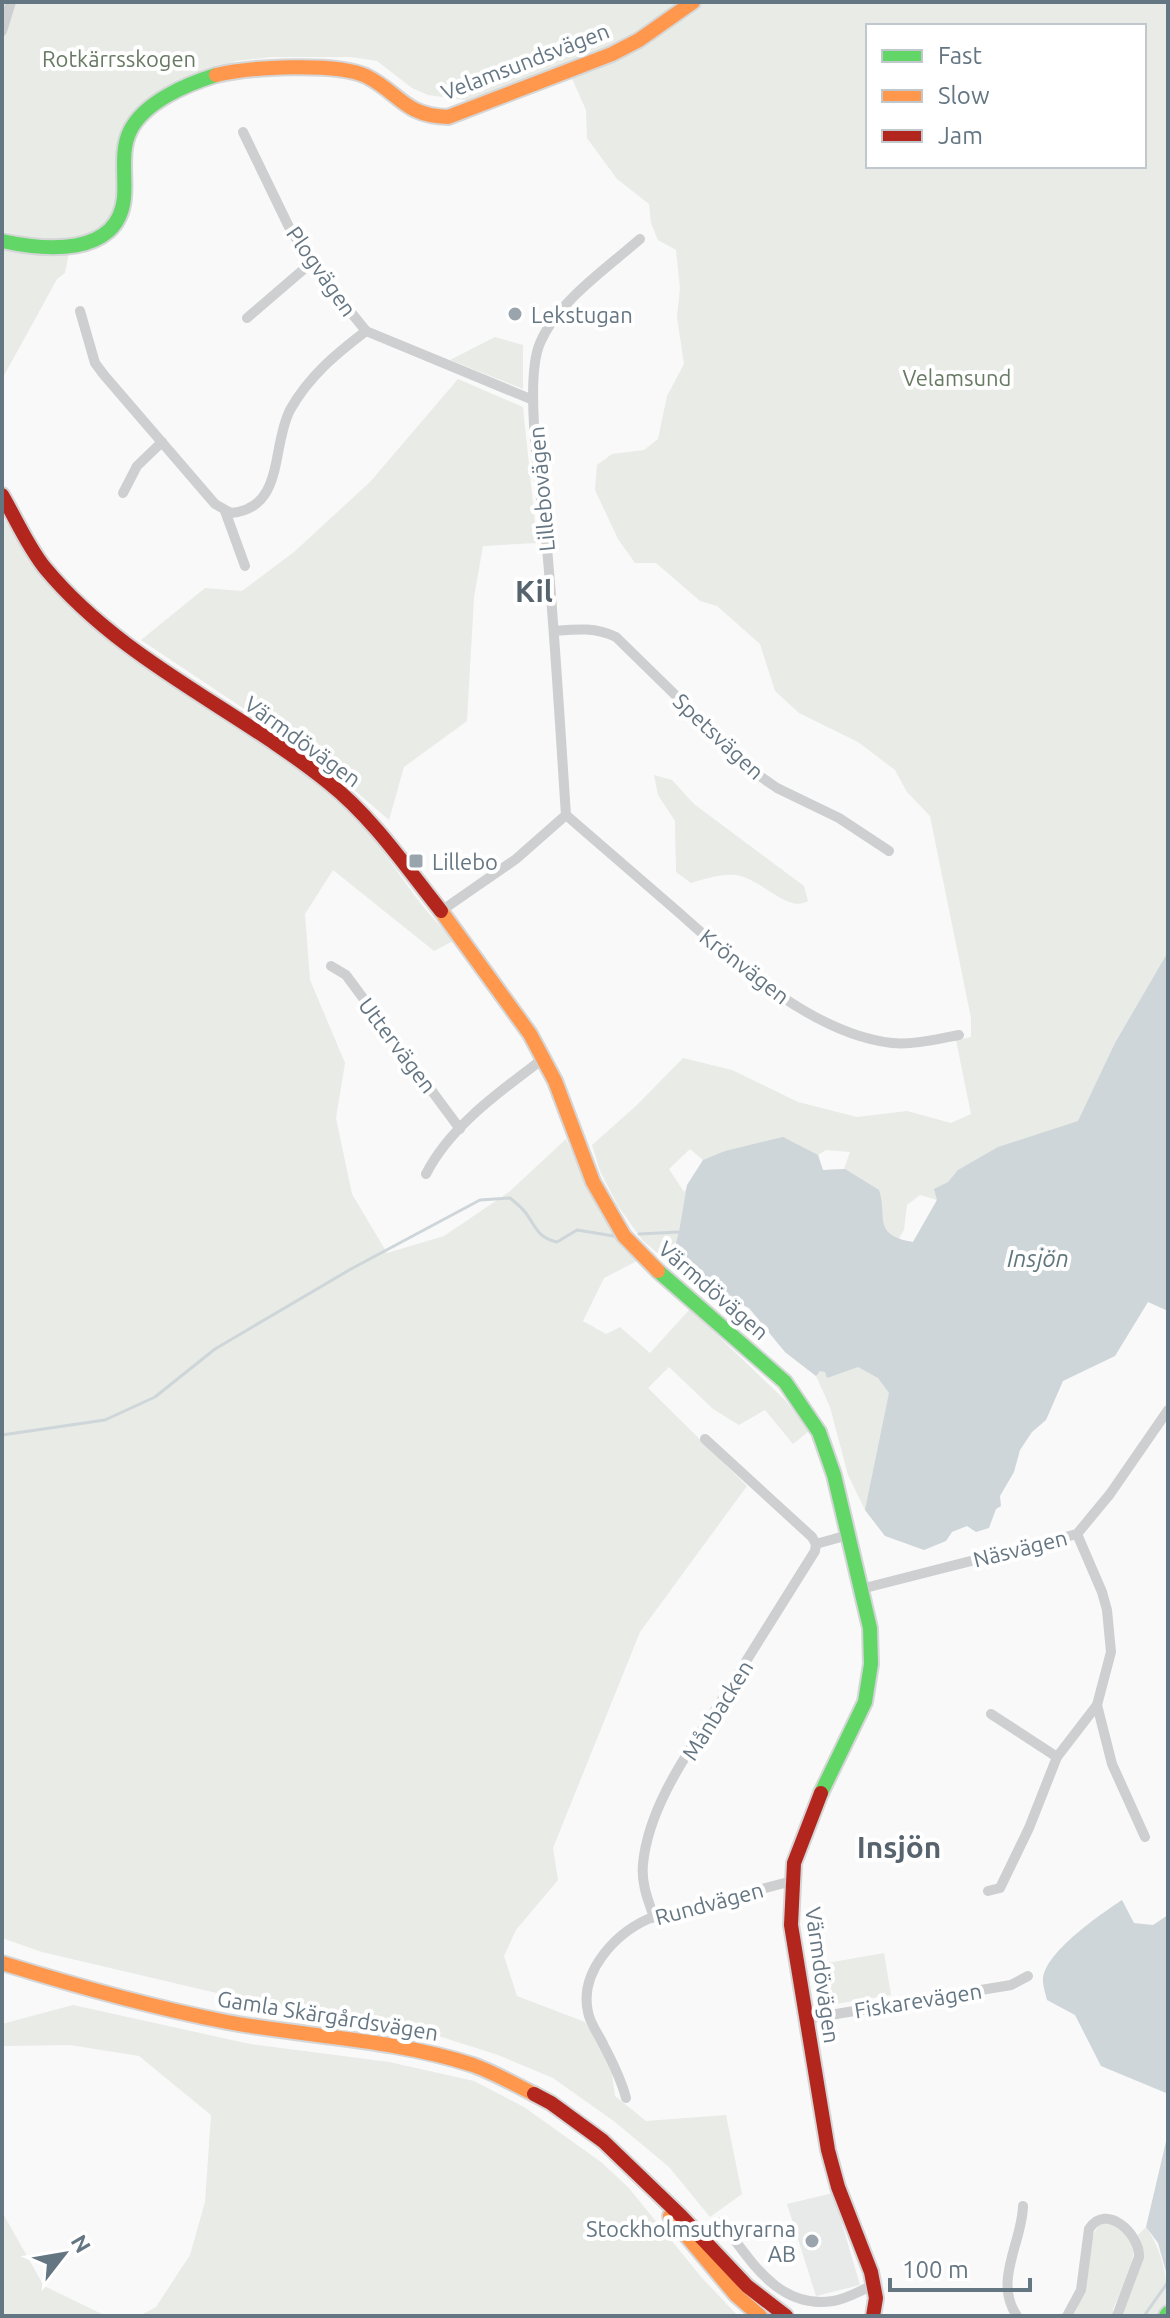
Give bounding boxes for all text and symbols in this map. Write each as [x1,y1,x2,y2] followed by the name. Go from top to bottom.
[437,17,613,105] street label: Velamsundsvägen
[866,24,1146,168] legend
[938,42,982,69] text: Fast
[42,46,196,71] park label: Rotkärrsskogen
[938,82,990,109] text: Slow
[938,122,983,149] text: Jam
[282,221,362,321] street label: Plogvägen
[531,302,633,327] place label: Lekstugan
[506,305,524,323] marker: Lekstugan
[903,365,1011,390] park label: Velamsund
[523,426,559,552] street label: Lillebovägen
[515,574,553,608] district label: Kil
[669,688,769,784] street label: Spetsvägen
[240,691,366,791] street label: Värmdövägen
[432,849,498,874] place label: Lillebo
[407,852,425,870] marker: Lillebo
[695,923,795,1009] street label: Krönvägen
[354,993,442,1097] street label: Uttervägen
[654,1236,774,1344] street label: Värmdövägen
[1007,1245,1069,1272] water label: Insjön
[970,1524,1070,1572] street label: Näsvägen
[677,1656,757,1764] street label: Månbacken
[857,1830,941,1864] district label: Insjön
[652,1877,766,1929] street label: Rundvägen
[801,1905,845,2045] street label: Värmdövägen
[852,1978,984,2022] street label: Fiskarevägen
[216,1985,440,2045] street label: Gamla Skärgårdsvägen
[24,2214,104,2294] north arrow
[586,2216,796,2266] place label: Stockholmsuthyrarna AB
[67,2230,97,2257] text: N
[803,2232,821,2250] marker: Stockholmsuthyrarna AB
[890,2242,1030,2292] scale bar
[902,2256,969,2283] text: 100 m

